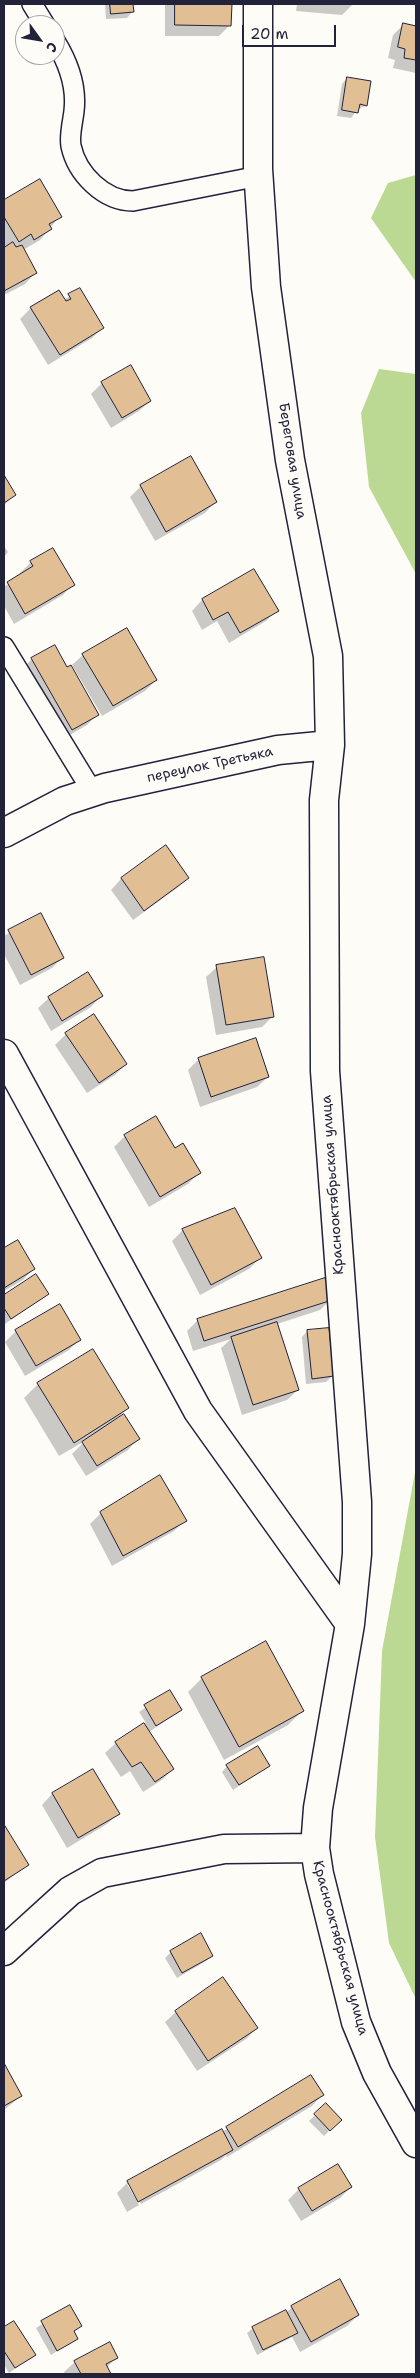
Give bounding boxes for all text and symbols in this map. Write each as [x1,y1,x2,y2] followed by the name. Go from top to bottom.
[15,15,65,65] north arrow
[245,15,339,47] scale bar
[250,24,289,44] text: 20 m
[42,39,62,56] text: С
[275,402,309,520] street label: Береговая улица
[146,743,274,787] street label: переулок Третьяка
[318,1095,348,1275] street label: Краснооктябрьская улица
[309,1859,371,2037] street label: Краснооктябрьская улица

